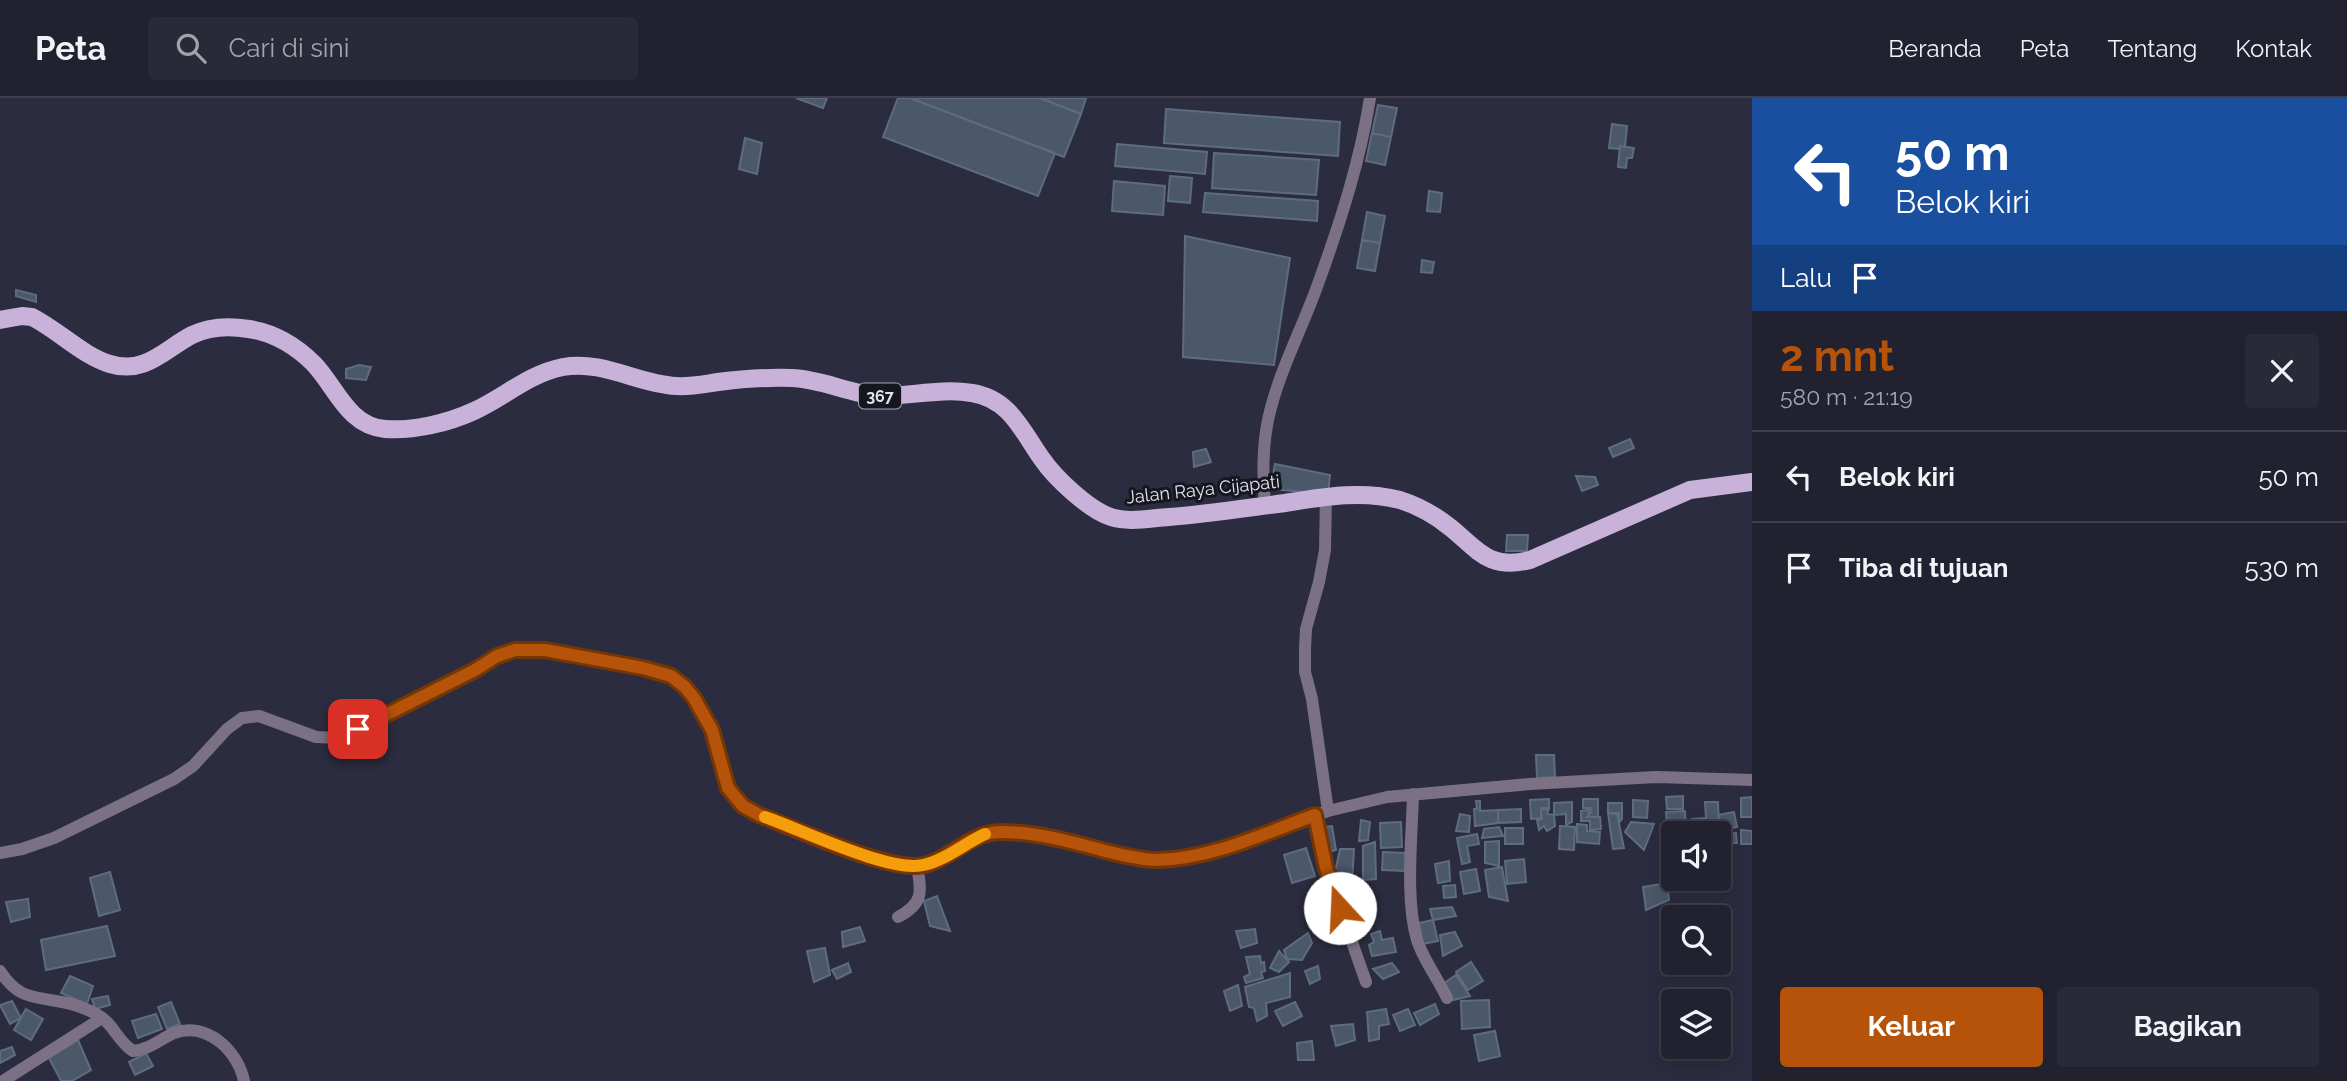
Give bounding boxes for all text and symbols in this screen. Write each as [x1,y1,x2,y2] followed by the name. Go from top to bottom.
[148,17,638,80] search box
[35,29,106,68] text: Peta
[172,29,210,67] icon: search
[228,33,349,63] text: Cari di sini
[1888,34,1982,63] text: Beranda
[2020,34,2069,63] text: Peta
[2107,34,2197,63] text: Tentang
[2235,34,2312,63] text: Kontak
[1895,124,2010,181] text: 50 m
[1780,126,1871,217] icon: left
[1895,183,2030,220] text: Belok kiri
[1846,259,1884,297] icon: arrive
[1780,263,1832,293] text: Lalu
[1780,332,1894,381] text: 2 mnt
[2245,334,2319,408] button: close
[1780,383,1913,410] text: 580 m · 21:19
[859,384,901,408] road number: 367
[1780,458,1818,496] icon: left
[1839,462,1955,492] text: Belok kiri
[2258,462,2319,492] text: 50 m
[1125,471,1281,507] street label: Jalan Raya Cijapati
[1780,549,1818,587] icon: arrive
[1839,553,2009,583] text: Tiba di tujuan
[2245,553,2319,583] text: 530 m
[328,699,388,759] pin
[339,710,377,748] icon: arrive
[1661,821,1731,1059] map controls
[1661,821,1731,891] button: sound
[1303,871,1377,945] position arrow
[1661,905,1731,975] button: search
[1780,987,2043,1067] button: Keluar
[2057,987,2319,1067] button: Bagikan
[1661,989,1731,1059] button: layers

